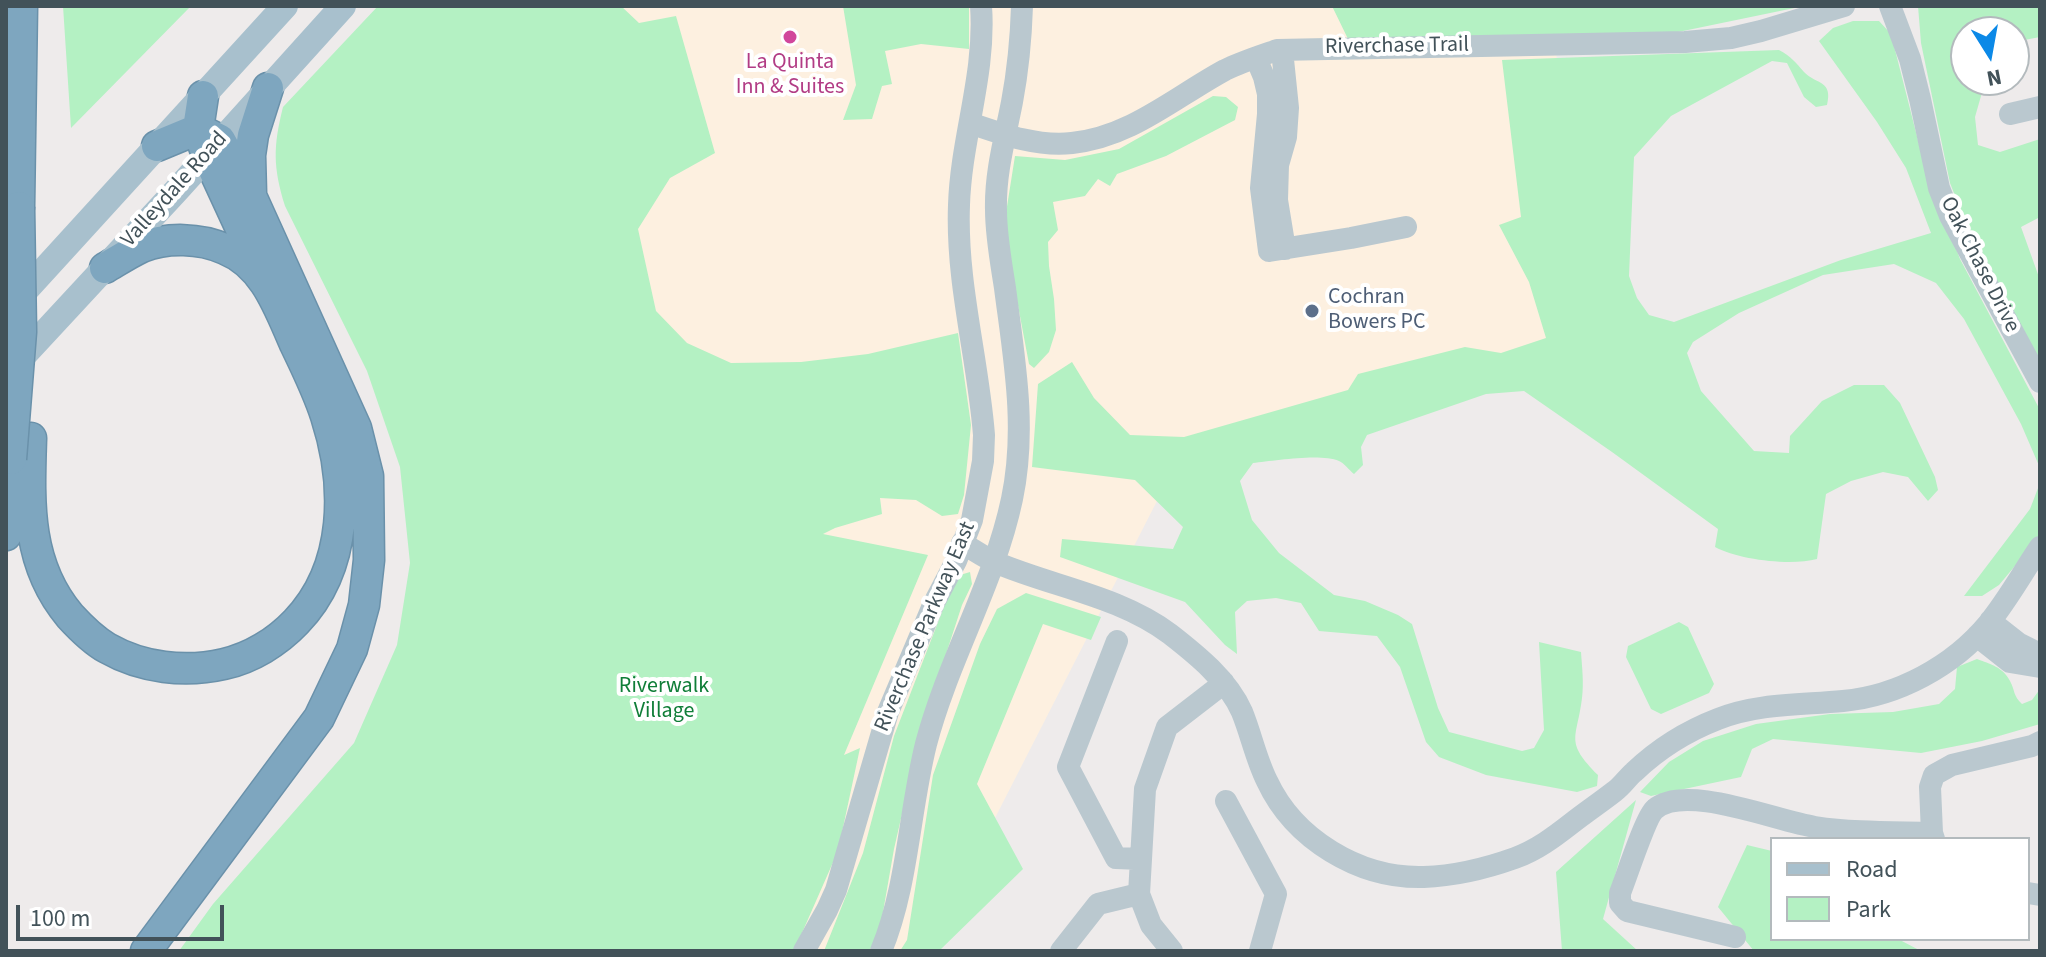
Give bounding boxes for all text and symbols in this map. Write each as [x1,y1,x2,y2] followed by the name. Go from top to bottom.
[1950,16,2030,96] north arrow
[781,28,799,46] marker: La Quinta Inn & Suites
[1325,33,1469,61] street label: Riverchase Trail
[736,50,844,102] place label: La Quinta Inn & Suites
[1984,60,2004,95] text: N
[116,127,234,253] street label: Valleydale Road
[1933,193,2025,337] street label: Oak Chase Drive
[1328,285,1426,336] place label: Cochran Bowers PC
[1303,302,1321,320] marker: Cochran Bowers PC
[870,518,982,736] street label: Riverchase Parkway East
[619,674,709,726] park label: Riverwalk Village
[1770,837,2030,941] legend
[1846,852,1898,887] text: Road
[20,889,228,939] scale bar
[1846,892,1891,927] text: Park
[30,901,90,936] text: 100 m

